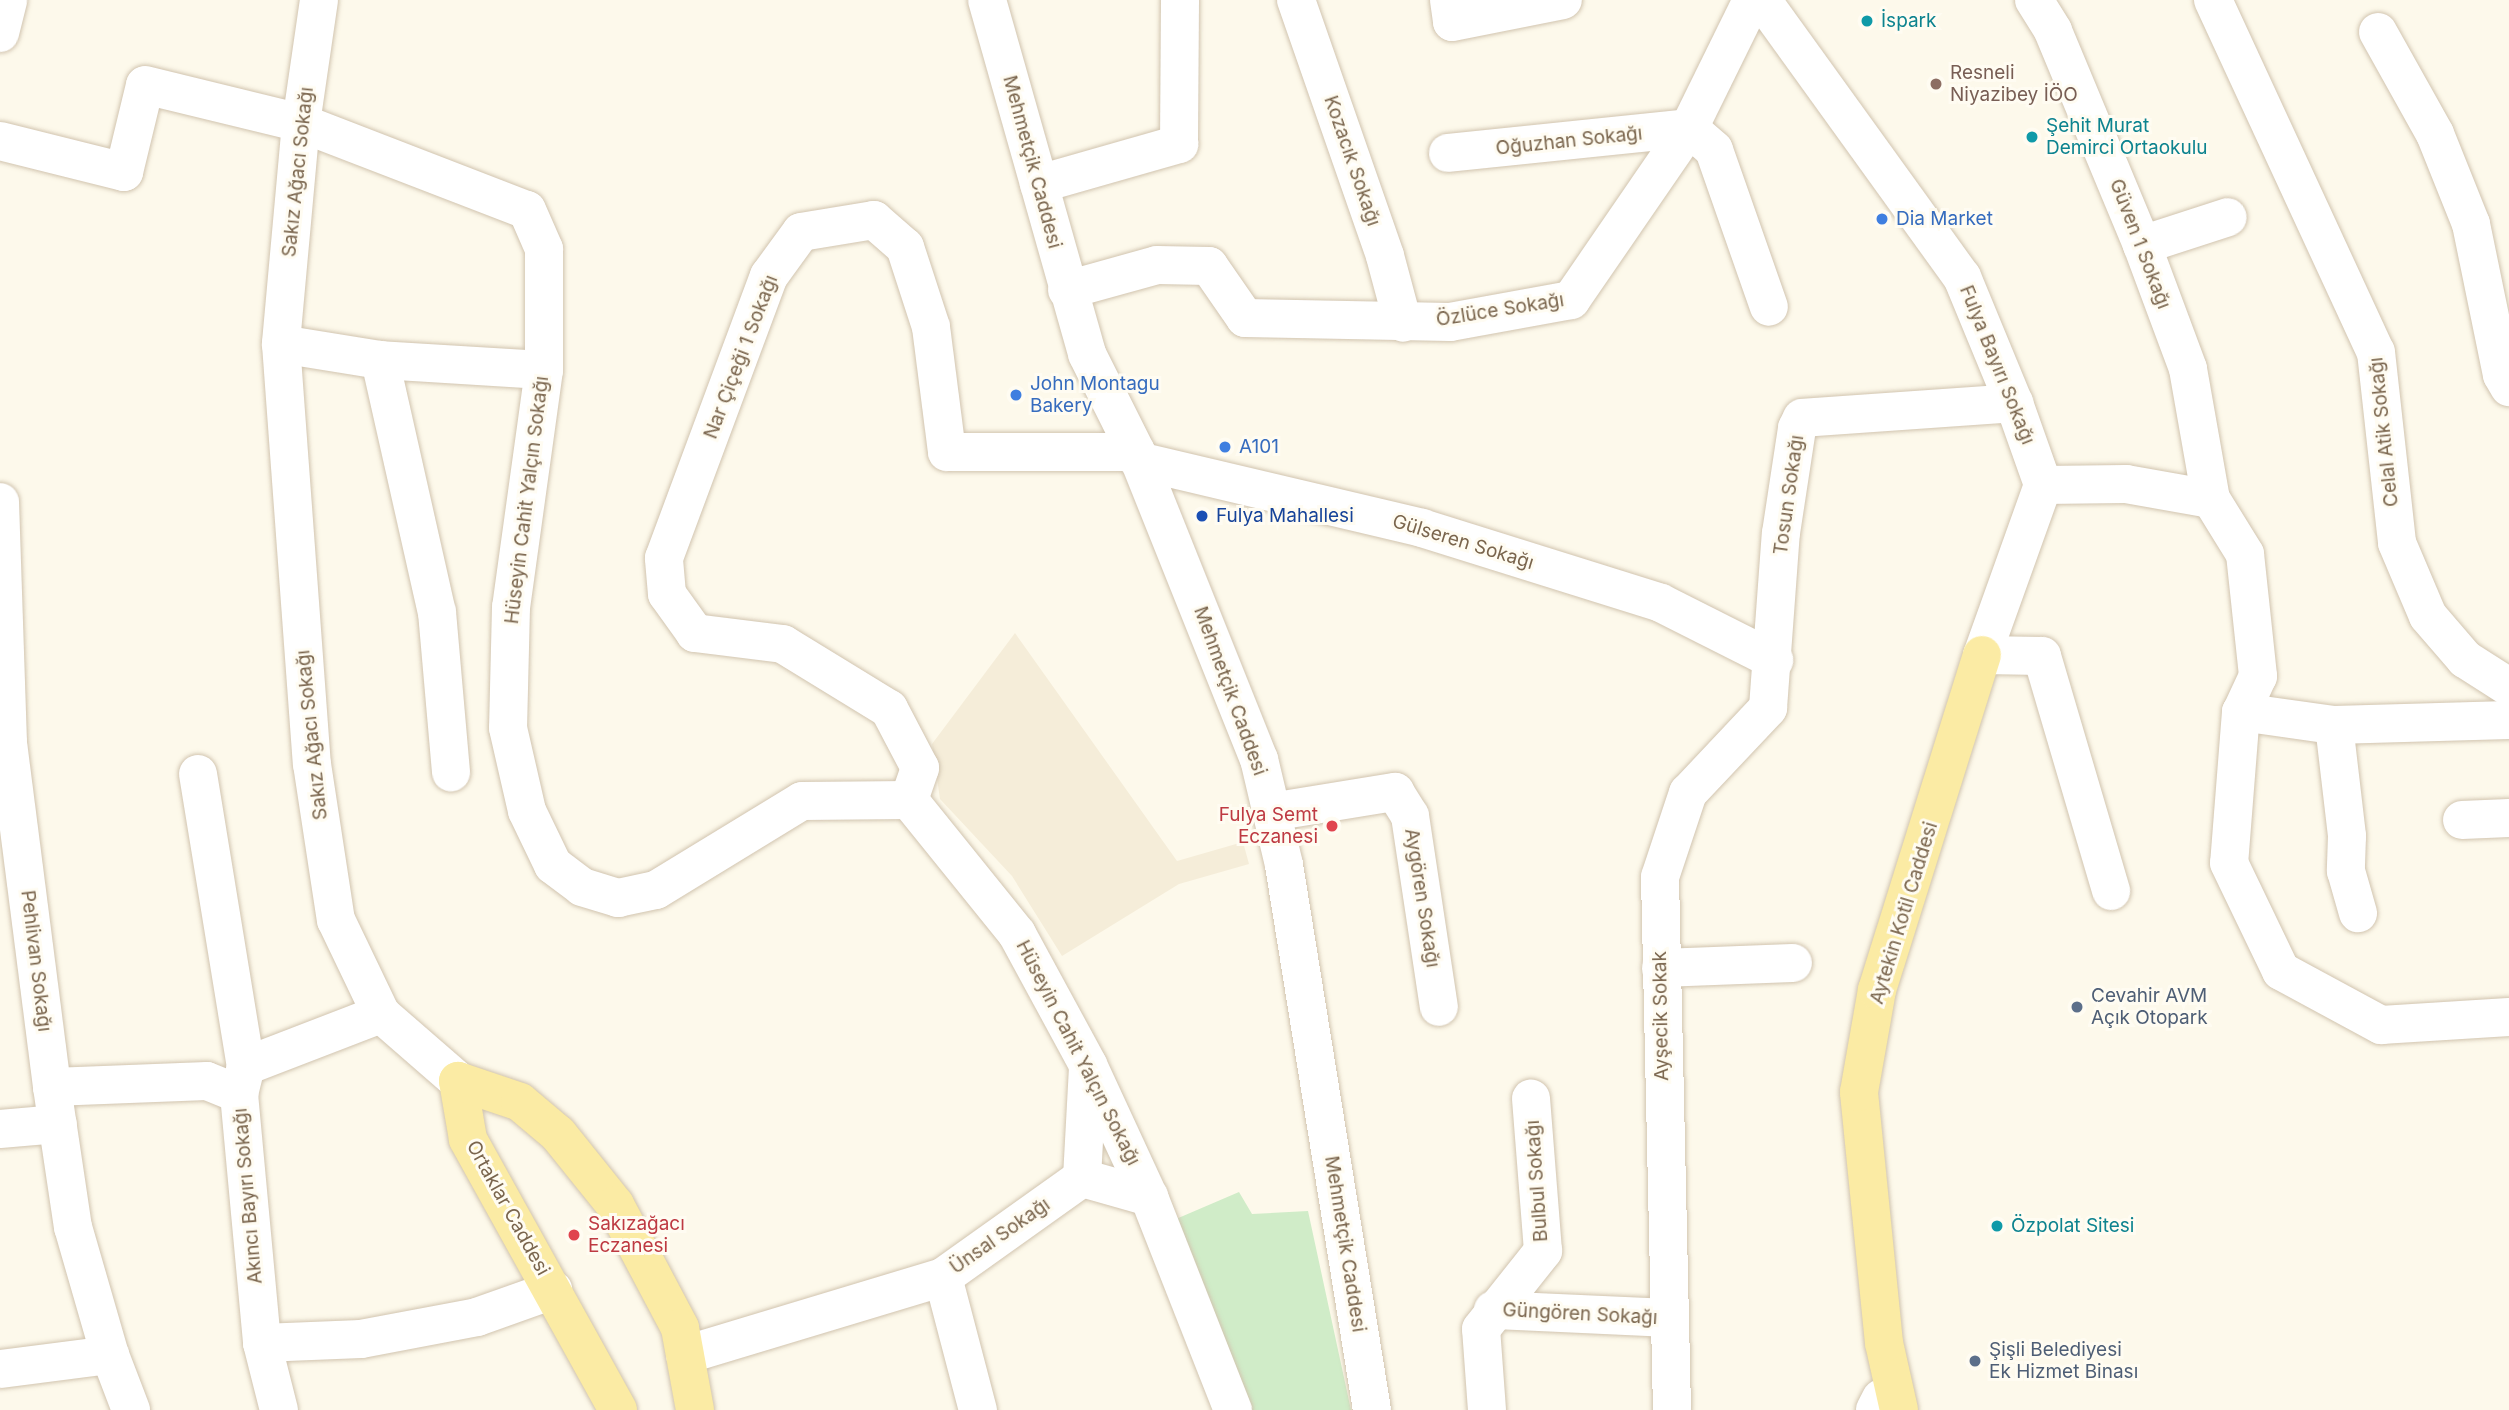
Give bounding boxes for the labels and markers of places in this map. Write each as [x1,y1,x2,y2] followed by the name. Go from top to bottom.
[1881,10,1936,32] place label: İspark
[1859,13,1875,29] marker: İspark
[1950,62,2078,106] place label: Resneli Niyazibey İÖO
[1928,76,1944,92] marker: Resneli Niyazibey İÖO
[2046,115,2208,159] place label: Şehit Murat Demirci Ortaokulu
[2024,129,2040,145] marker: Şehit Murat Demirci Ortaokulu
[1896,208,1993,230] place label: Dia Market
[1874,211,1890,227] marker: Dia Market
[1030,373,1160,417] place label: John Montagu Bakery
[1008,387,1024,403] marker: John Montagu Bakery
[1239,436,1279,458] place label: A101
[1217,439,1233,455] marker: A101
[1216,505,1354,527] place label: Fulya Mahallesi
[1194,508,1210,524] marker: Fulya Mahallesi
[1219,804,1318,848] place label: Fulya Semt Eczanesi
[1324,818,1340,834] marker: Fulya Semt Eczanesi
[2091,985,2208,1029] place label: Cevahir AVM Açık Otopark
[2069,999,2085,1015] marker: Cevahir AVM Açık Otopark
[588,1213,685,1257] place label: Sakızağacı Eczanesi
[2011,1215,2134,1237] place label: Özpolat Sitesi
[1989,1218,2005,1234] marker: Özpolat Sitesi
[566,1227,582,1243] marker: Sakızağacı Eczanesi
[1989,1339,2138,1383] place label: Şişli Belediyesi Ek Hizmet Binası
[1967,1353,1983,1369] marker: Şişli Belediyesi Ek Hizmet Binası

